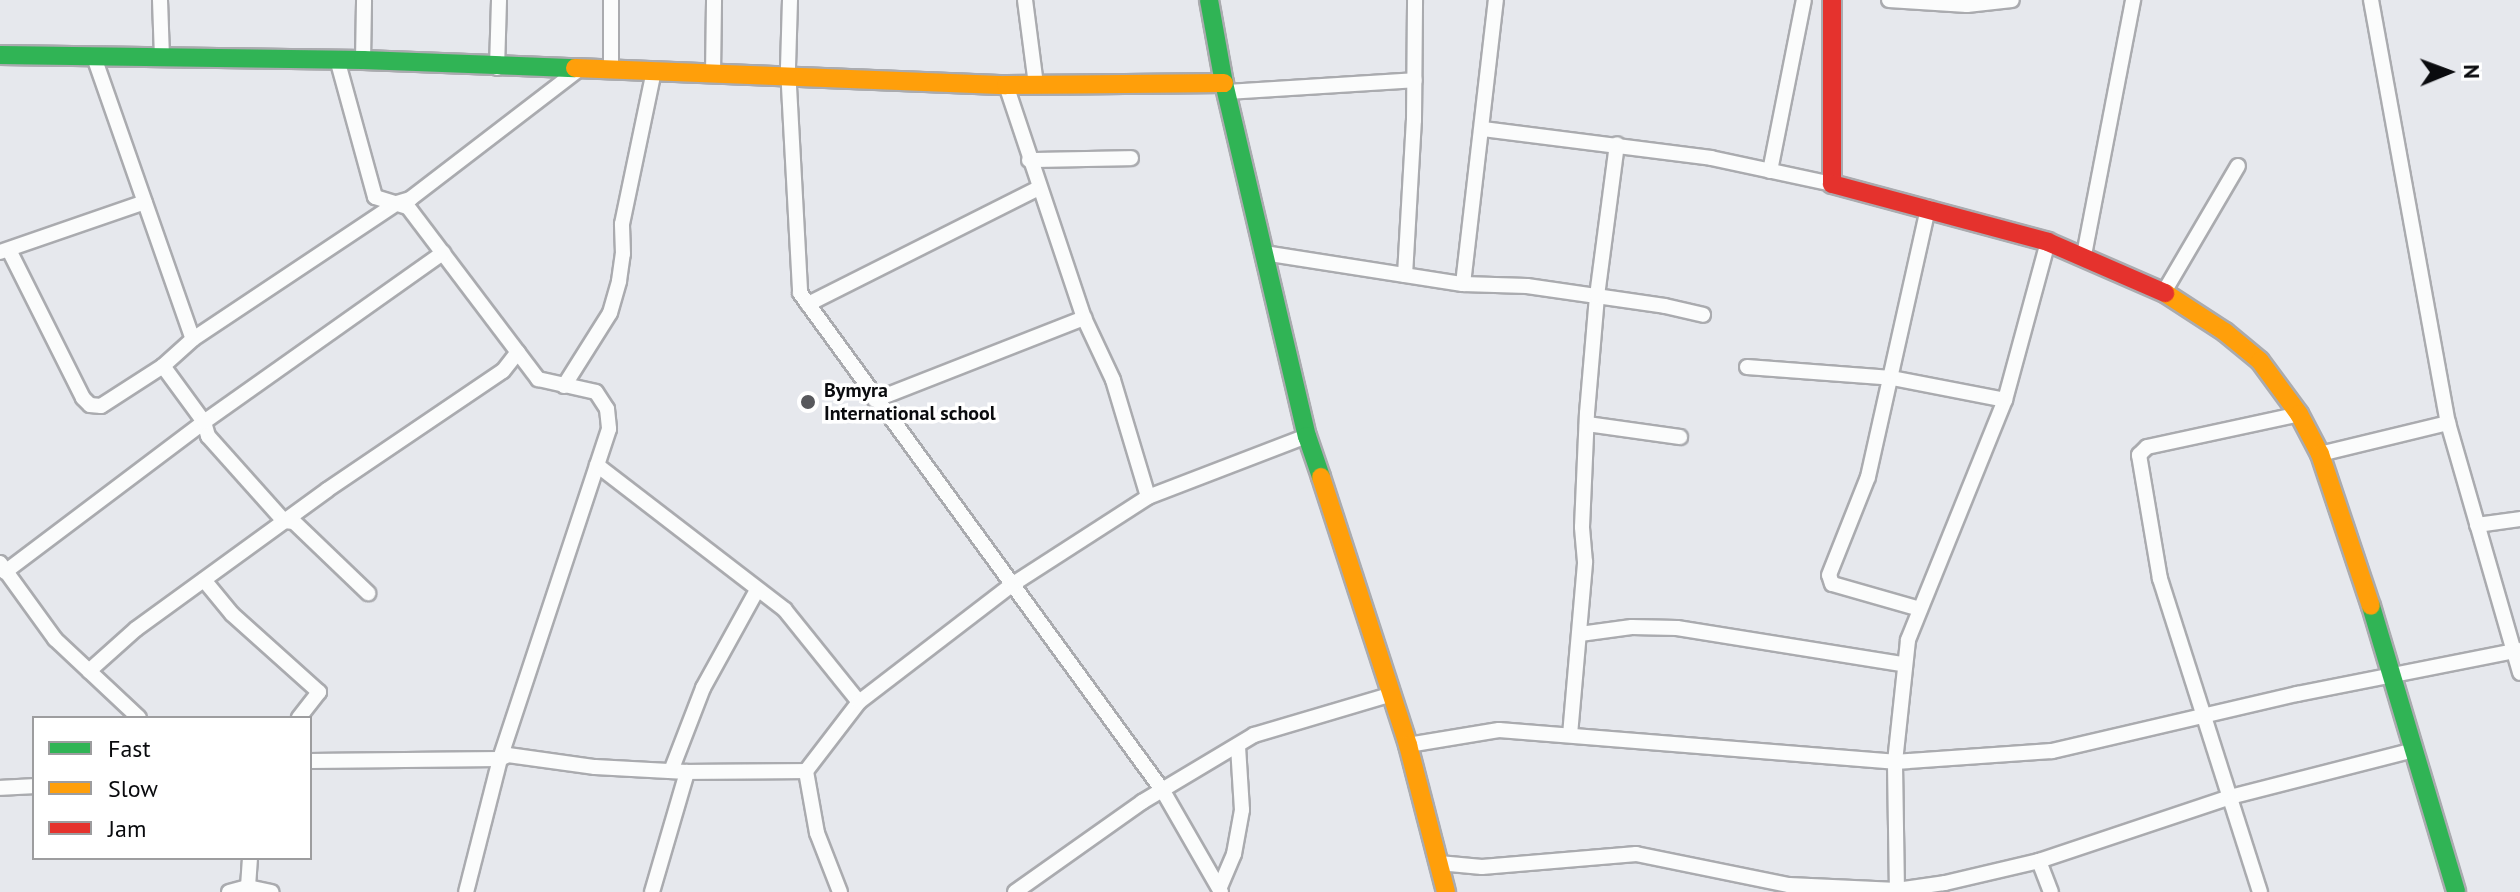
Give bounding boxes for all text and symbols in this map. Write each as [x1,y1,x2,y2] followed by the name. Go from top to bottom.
[2408,32,2488,112] north arrow
[2458,64,2486,79] text: N
[824,378,996,425] place label: Bymyra International school
[799,393,817,411] marker: Bymyra International school
[32,716,312,860] legend
[108,733,151,764] text: Fast
[108,773,158,804] text: Slow
[108,813,146,844] text: Jam

